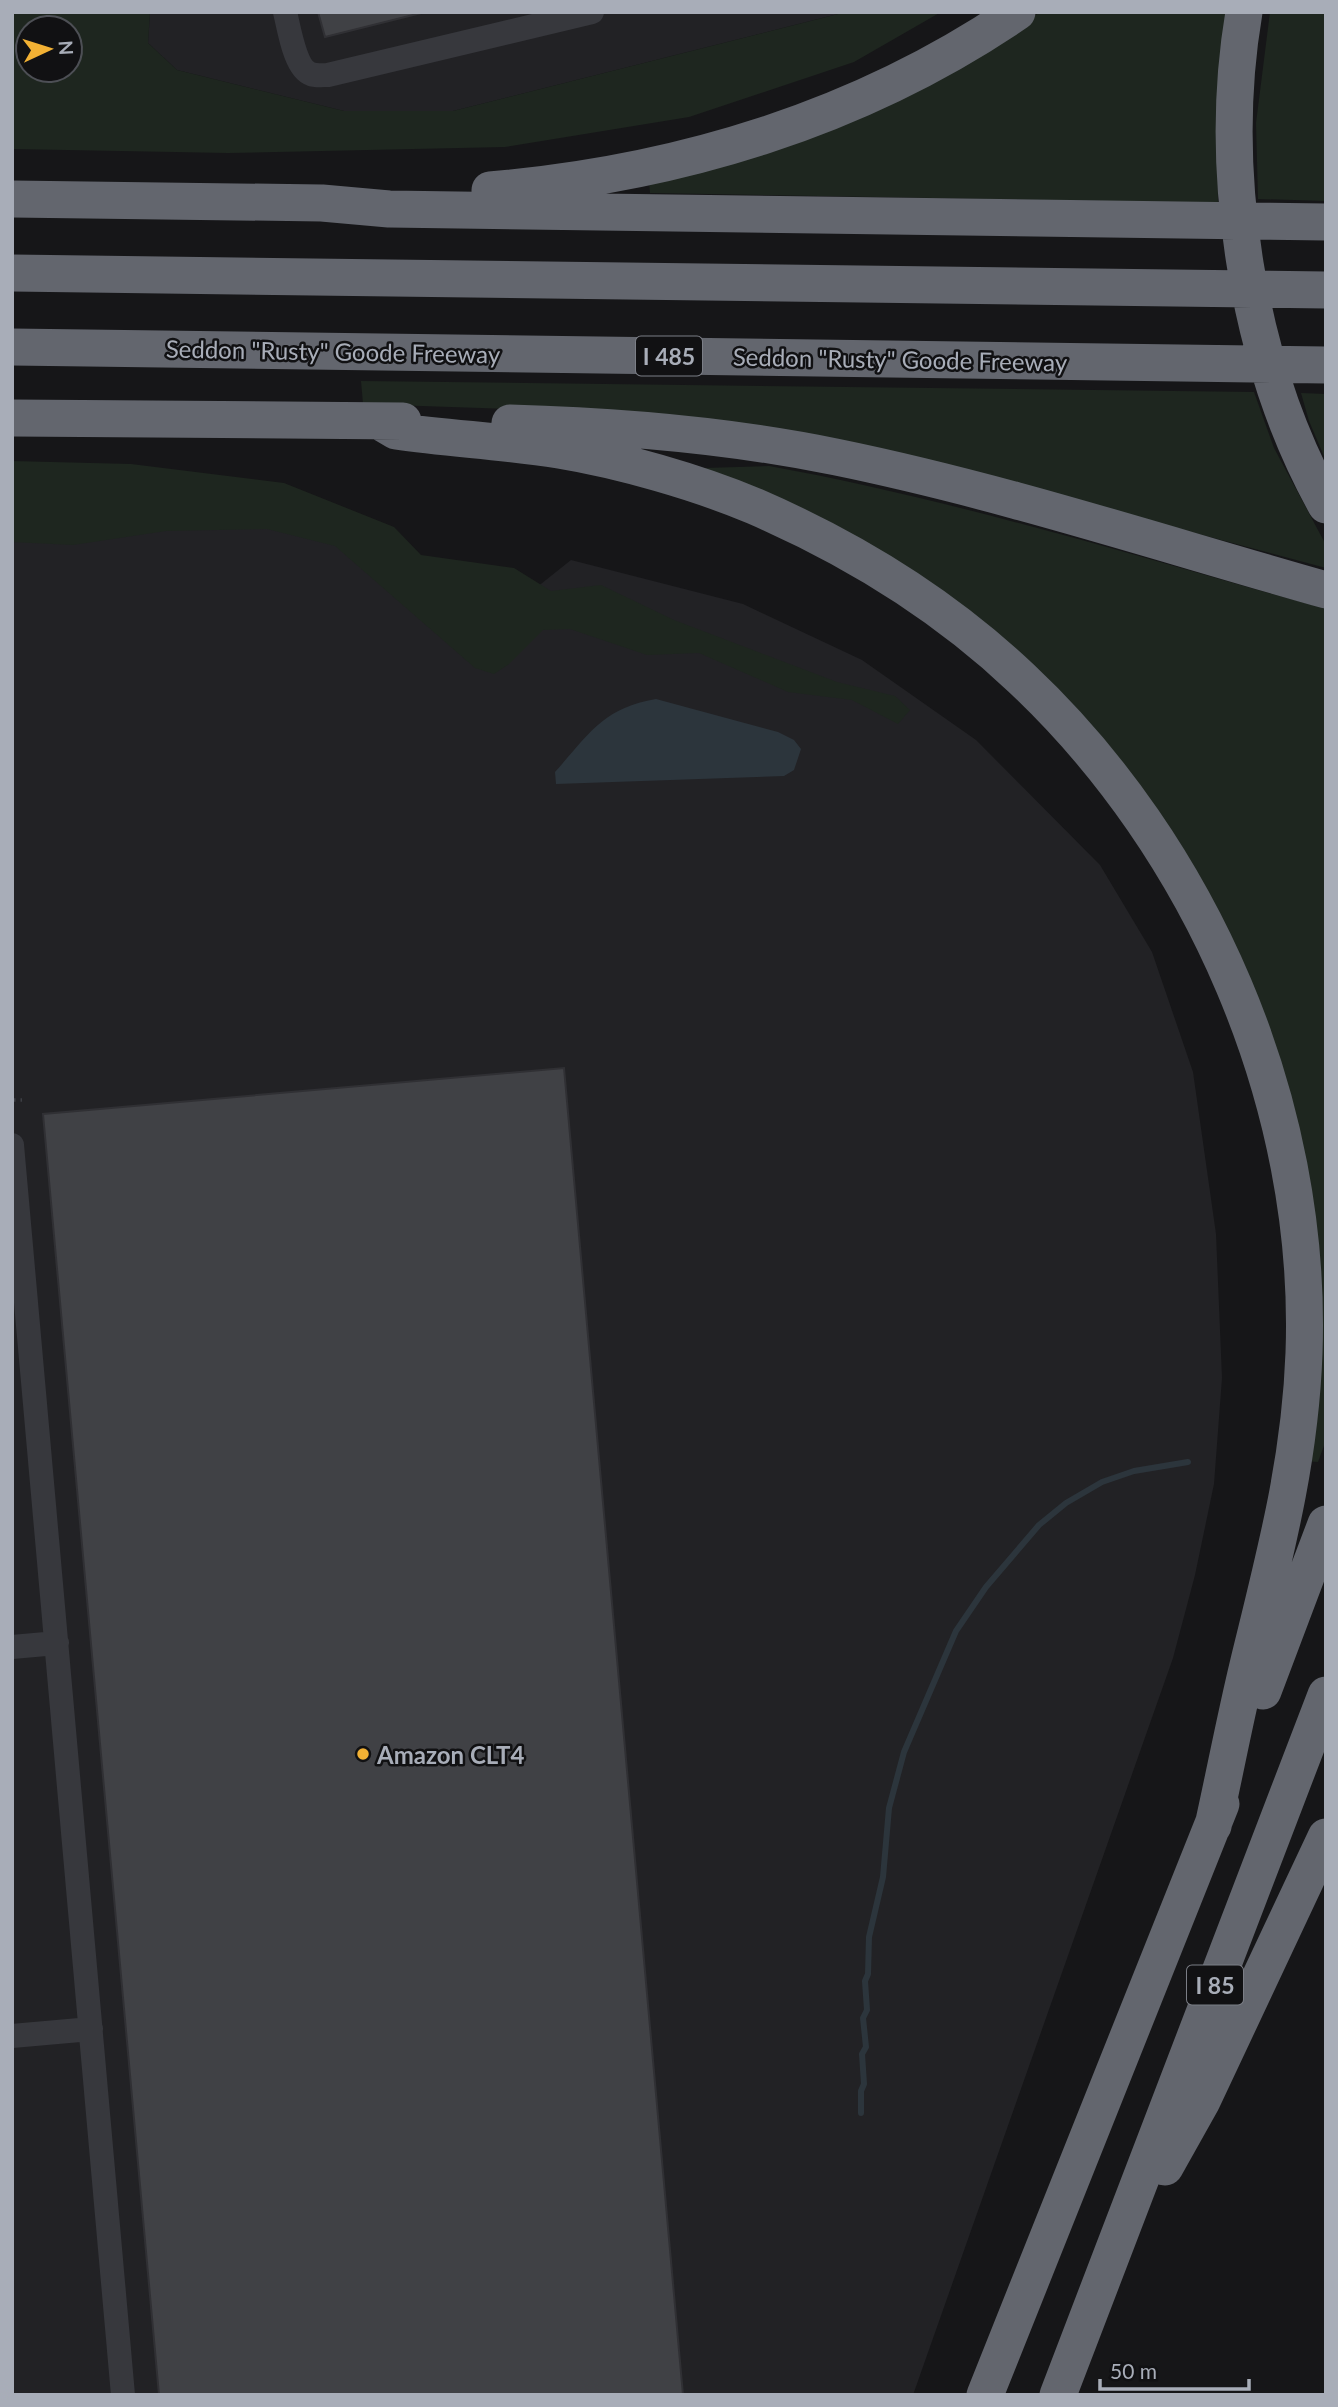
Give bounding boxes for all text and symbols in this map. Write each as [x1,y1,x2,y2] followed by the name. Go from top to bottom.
[14,14,84,84] north arrow
[54,40,78,56] text: N
[166,334,501,368] street label: Seddon "Rusty" Goode Freeway
[636,336,702,376] road number: I 485
[733,342,1068,376] street label: Seddon "Rusty" Goode Freeway
[376,1740,524,1769] place label: Amazon CLT4
[355,1746,371,1762] marker: Amazon CLT4
[1187,1966,1243,2004] road number: I 85
[1100,2348,1249,2392] scale bar
[1110,2358,1157,2383] text: 50 m

